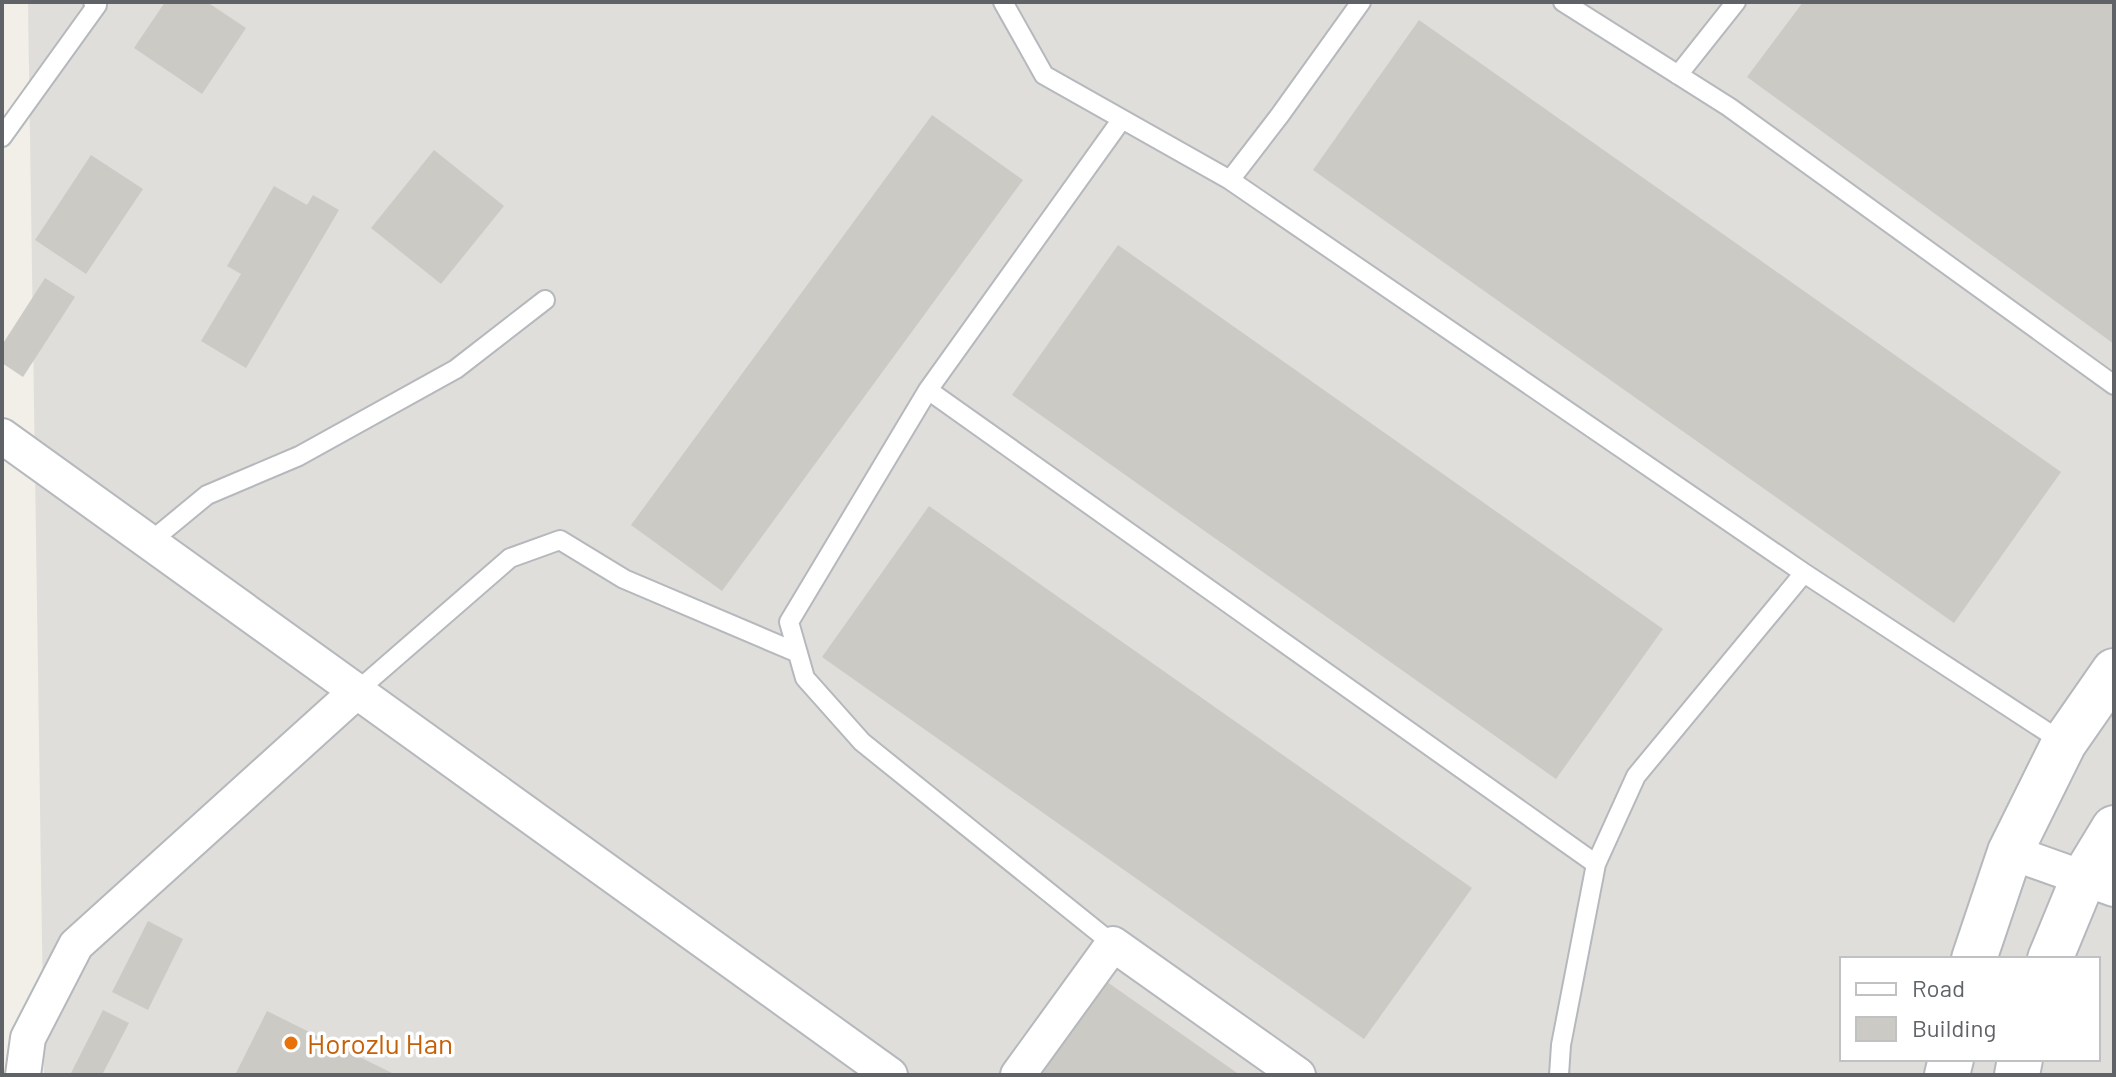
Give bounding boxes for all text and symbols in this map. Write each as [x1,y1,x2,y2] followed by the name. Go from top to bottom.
[1840,957,2100,1061] legend
[1912,973,1965,1002] text: Road
[1912,1013,1996,1042] text: Building
[307,1026,453,1060] place label: Horozlu Han
[282,1034,300,1052] marker: Horozlu Han

